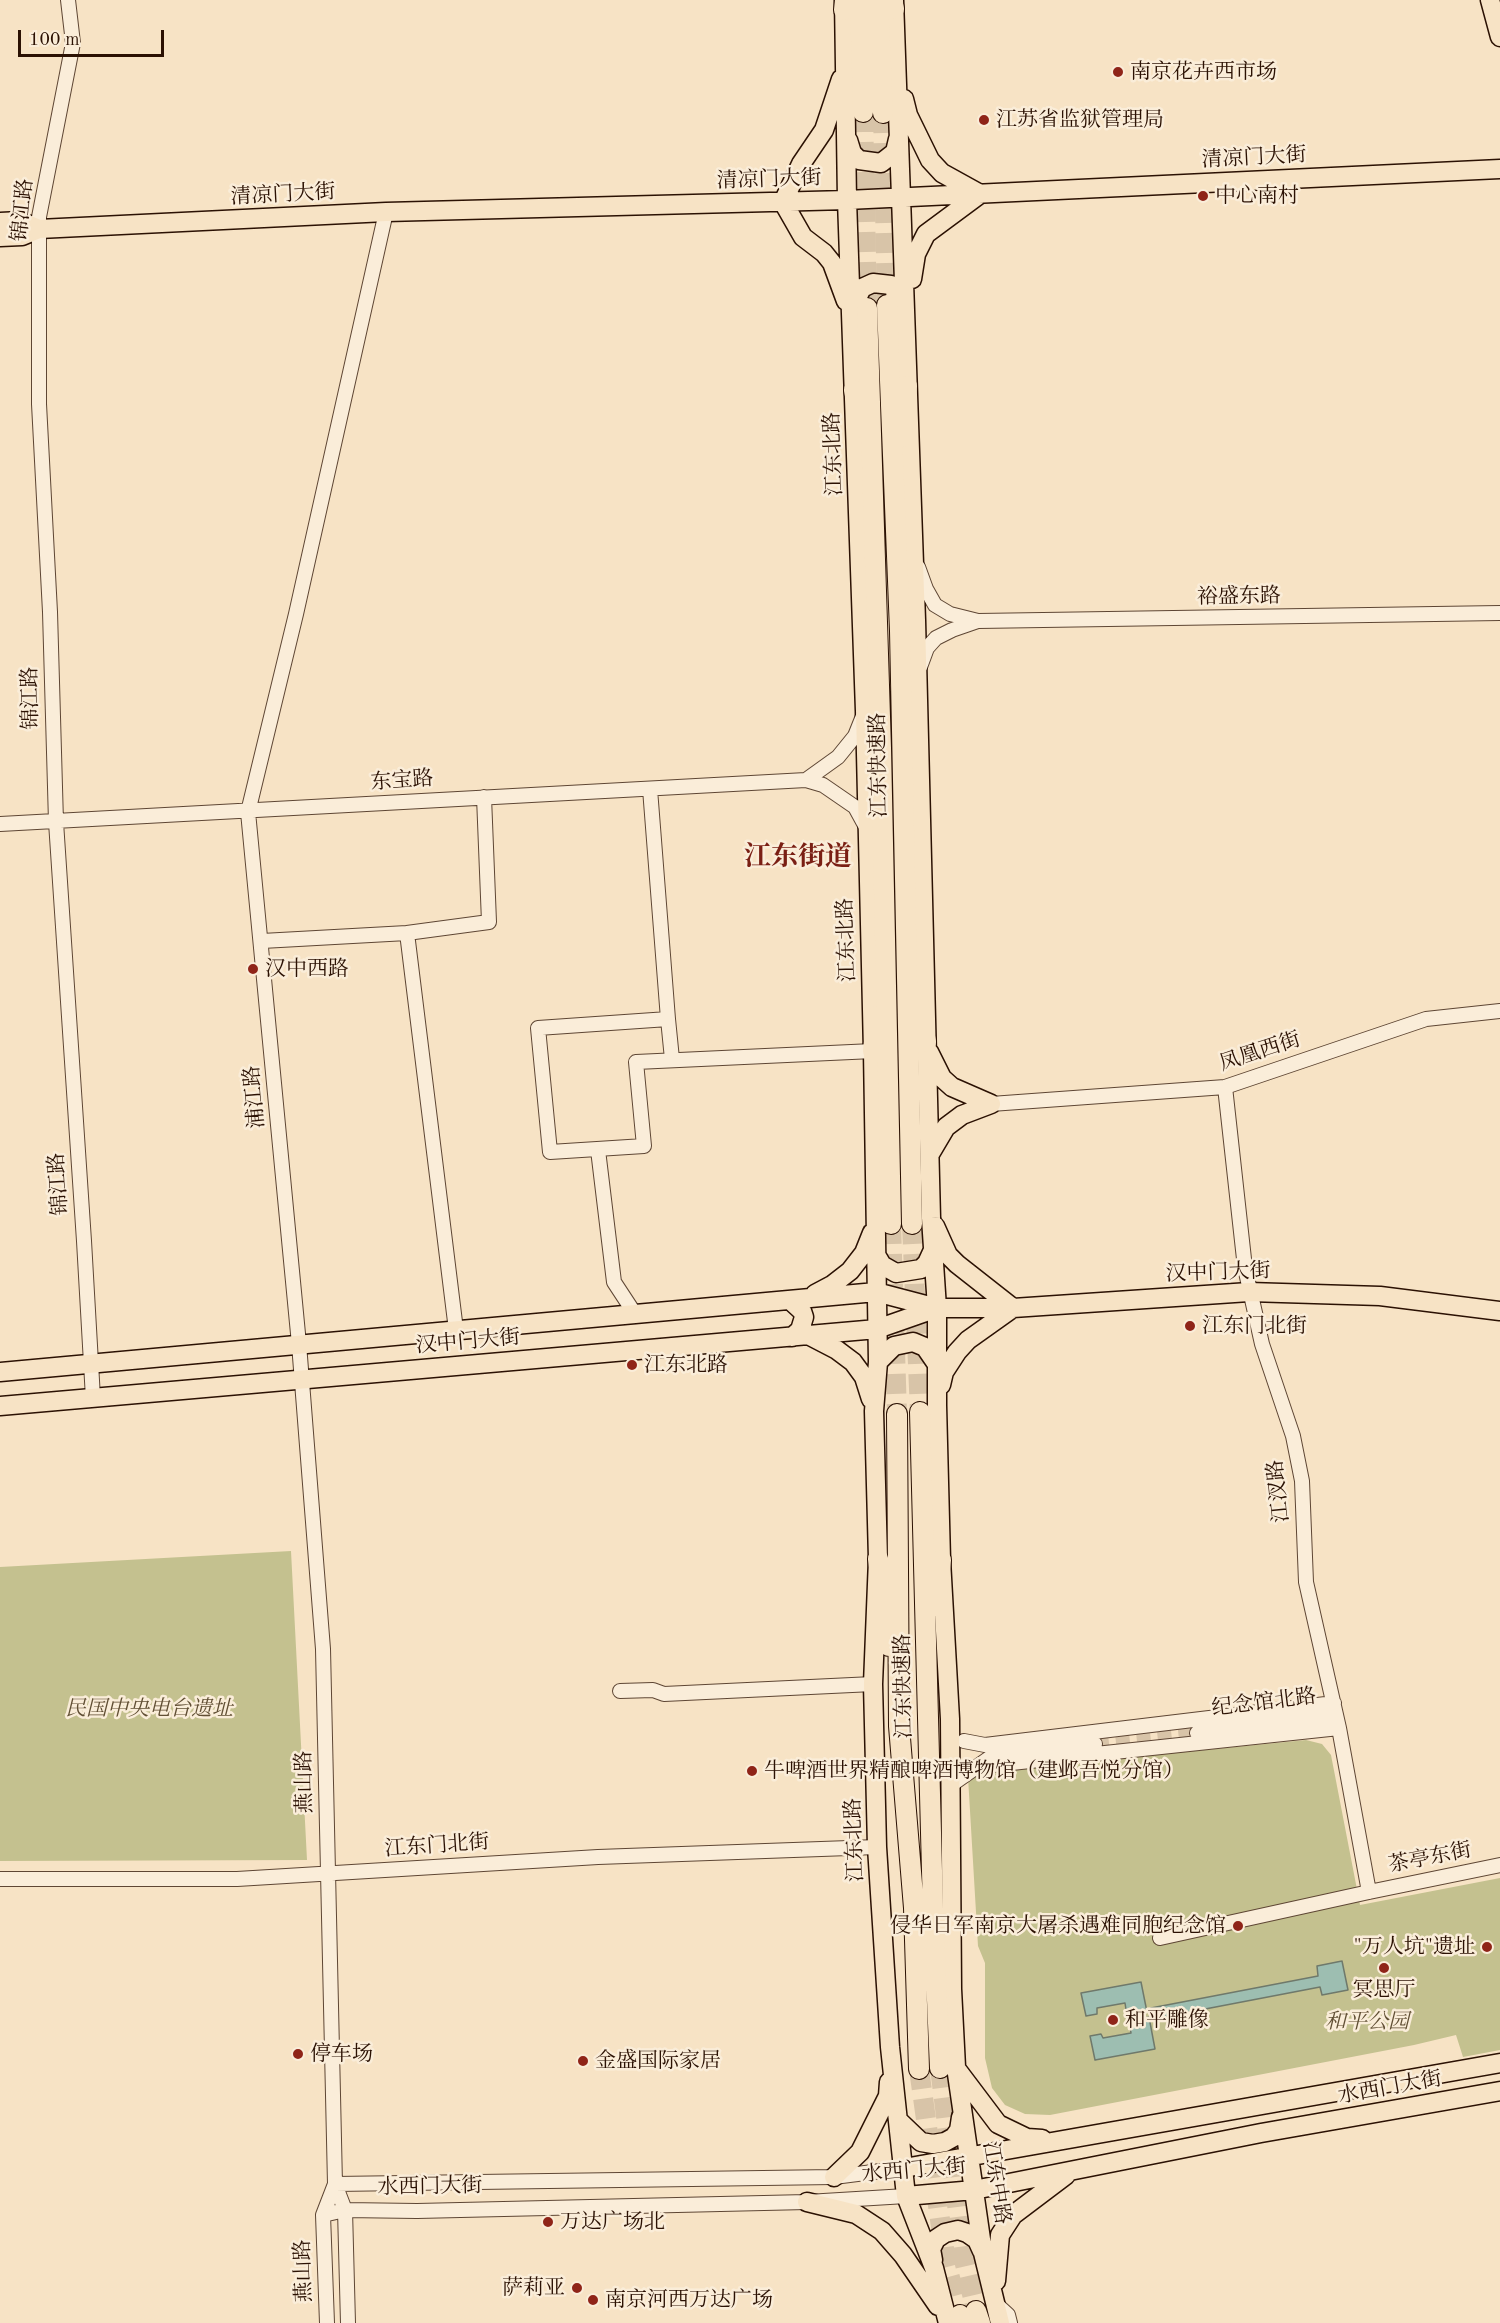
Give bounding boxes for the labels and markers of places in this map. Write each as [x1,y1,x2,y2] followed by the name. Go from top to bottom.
[1130,59,1277,85] place label: 南京花卉西市场
[1111,65,1125,79] marker: 南京花卉西市场
[996,107,1164,133] place label: 江苏省监狱管理局
[977,113,991,127] marker: 江苏省监狱管理局
[1215,183,1299,209] place label: 中心南村
[1196,189,1210,203] marker: 中心南村
[265,956,349,982] place label: 汉中西路
[246,962,260,976] marker: 汉中西路
[1202,1313,1307,1339] place label: 江东门北街
[1183,1319,1197,1333] marker: 江东门北街
[644,1352,728,1378] place label: 江东北路
[625,1358,639,1372] marker: 江东北路
[764,1758,1184,1784] place label: 牛啤酒世界精酿啤酒博物馆（建邺吾悦分馆）
[745,1764,759,1778] marker: 牛啤酒世界精酿啤酒博物馆（建邺吾悦分馆）
[890,1913,1226,1939] place label: 侵华日军南京大屠杀遇难同胞纪念馆
[1231,1919,1245,1933] marker: 侵华日军南京大屠杀遇难同胞纪念馆
[1353,1934,1475,1960] place label: "万人坑"遗址
[1480,1940,1494,1954] marker: "万人坑"遗址
[1377,1961,1391,1975] marker: 冥思厅
[1353,1977,1415,2003] place label: 冥思厅
[1125,2007,1209,2033] place label: 和平雕像
[1106,2013,1120,2027] marker: 和平雕像
[310,2041,373,2067] place label: 停车场
[291,2047,305,2061] marker: 停车场
[595,2048,721,2074] place label: 金盛国际家居
[576,2054,590,2068] marker: 金盛国际家居
[560,2209,665,2235] place label: 万达广场北
[541,2215,555,2229] marker: 万达广场北
[502,2275,565,2301] place label: 萨莉亚
[570,2281,584,2295] marker: 萨莉亚
[605,2287,773,2313] place label: 南京河西万达广场
[586,2293,600,2307] marker: 南京河西万达广场

